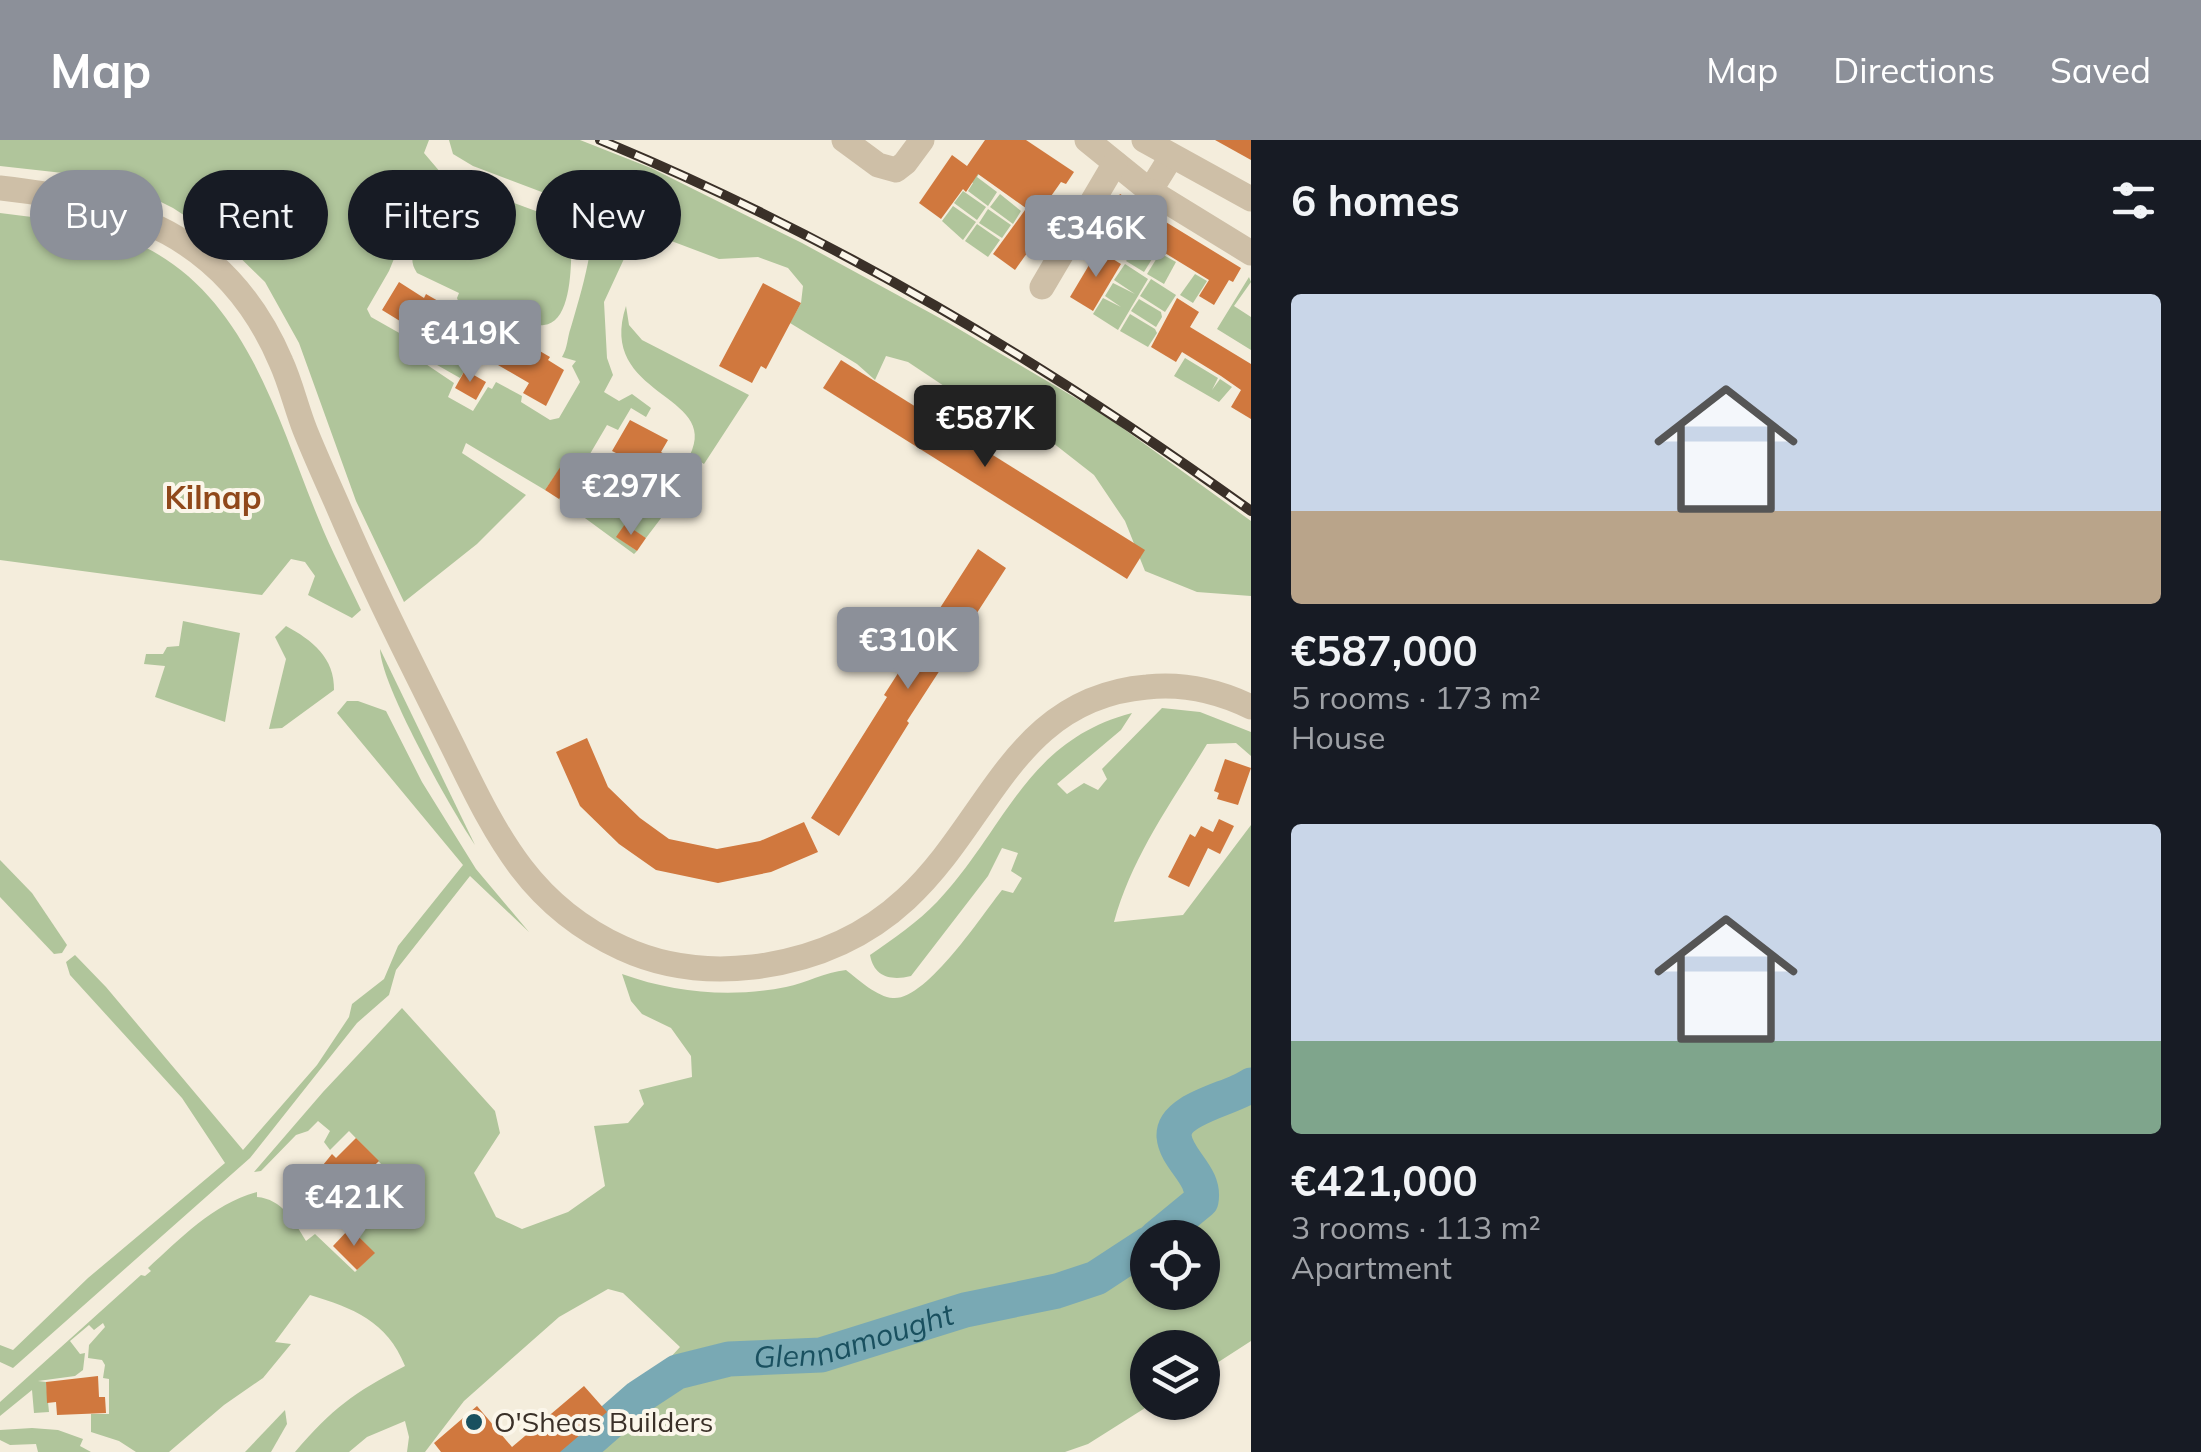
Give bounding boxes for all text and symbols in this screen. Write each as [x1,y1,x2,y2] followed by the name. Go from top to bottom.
[50,40,151,100] text: Map
[1706,48,1778,92] text: Map
[1833,48,1995,92] text: Directions
[2050,48,2151,92] text: Saved
[30,170,163,260] chip: Buy
[183,170,328,260] chip: Rent
[348,170,516,260] chip: Filters
[536,170,681,260] chip: New
[2106,173,2161,228] icon: filters
[1291,174,1460,227] text: 6 homes
[1026,195,1166,280] pin: €346K
[1047,207,1145,247] text: €346K
[400,300,540,385] pin: €419K
[421,312,519,352] text: €419K
[1636,359,1816,539] icon: home
[915,385,1055,470] pin: €587K
[936,397,1034,437] text: €587K
[561,453,701,538] pin: €297K
[582,465,680,505] text: €297K
[165,477,262,517] district label: Kilnap
[838,607,978,692] pin: €310K
[859,619,957,659] text: €310K
[1291,624,1478,677] text: €587,000
[1291,677,1541,717] text: 5 rooms · 173 m²
[1291,717,1386,757] text: House
[1636,889,1816,1069] icon: home
[1291,1154,1478,1207] text: €421,000
[284,1164,424,1249] pin: €421K
[305,1176,403,1216] text: €421K
[1291,1207,1541,1247] text: 3 rooms · 113 m²
[1130,1220,1220,1420] map controls
[1130,1220,1220,1310] button: locate
[1291,1247,1452,1287] text: Apartment
[753,1294,960,1376] water label: Glennamought
[1130,1330,1220,1420] button: layers
[494,1404,713,1439] place label: O'Sheas Builders
[463,1411,485,1433] marker: O'Sheas Builders

